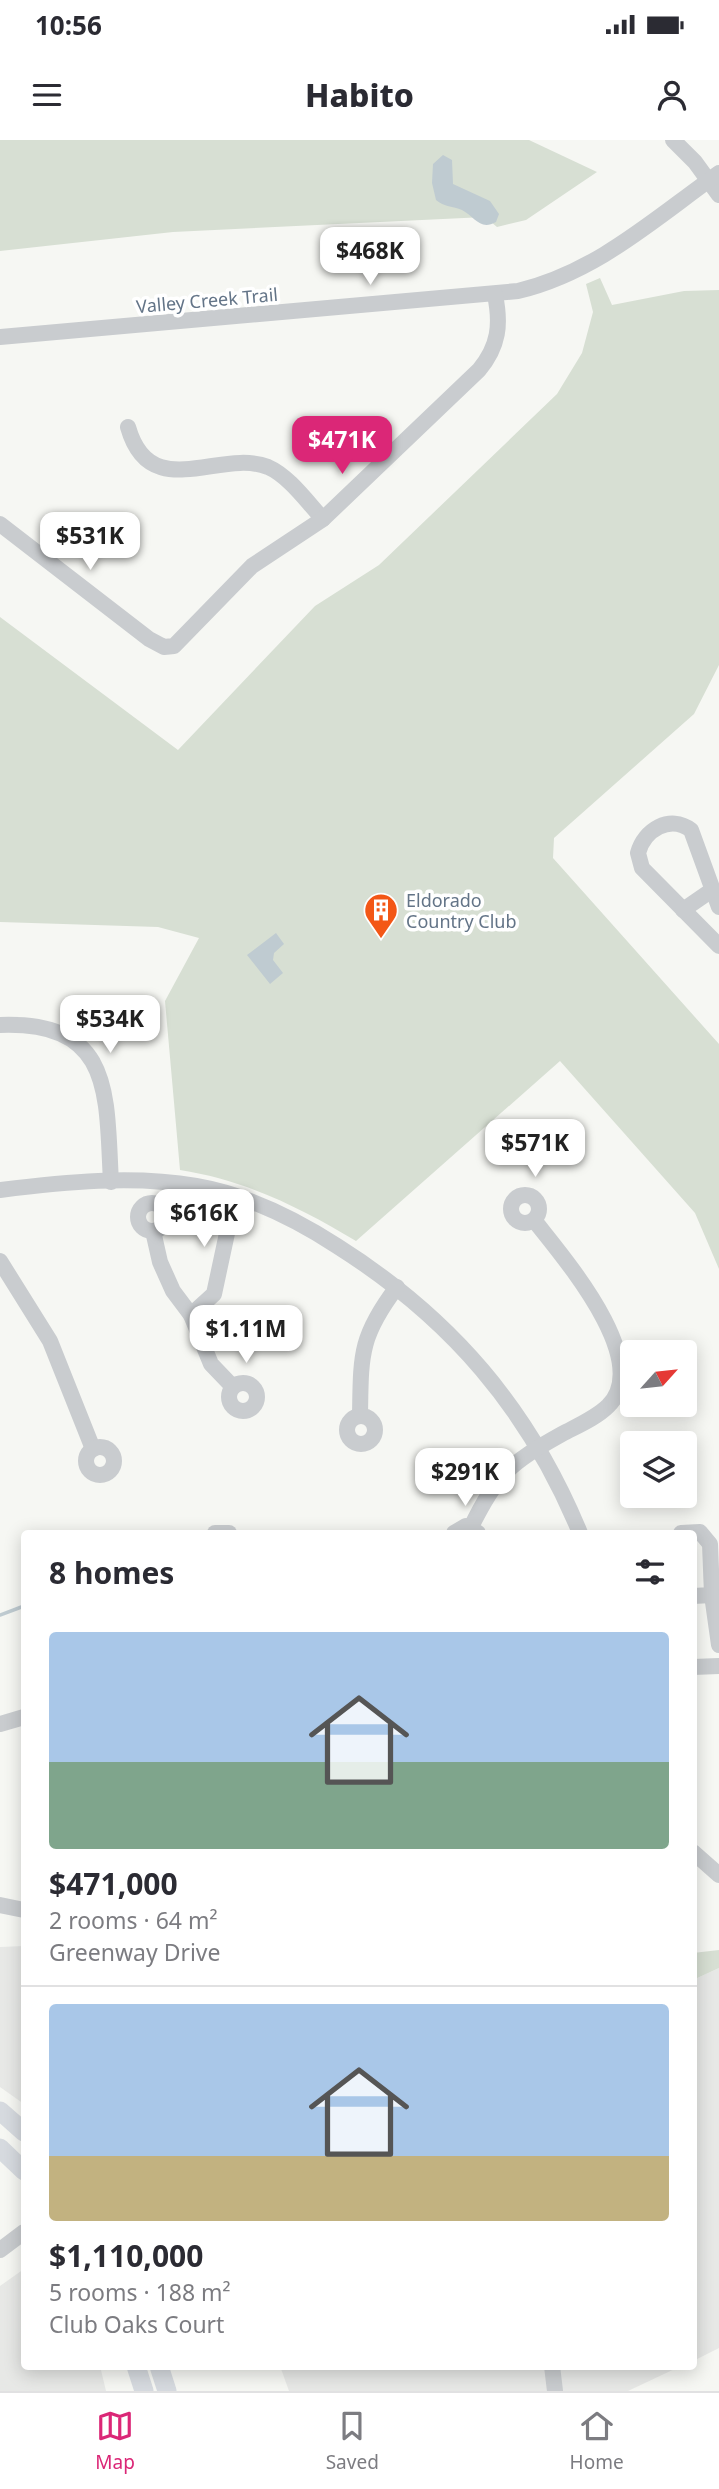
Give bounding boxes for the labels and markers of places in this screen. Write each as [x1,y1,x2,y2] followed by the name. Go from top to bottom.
[321,228,419,287] pin: $468K
[293,416,391,476] pin: $471K
[41,512,139,572] pin: $531K
[406,888,517,933] place label: Eldorado Country Club
[362,891,400,940] building icon: Eldorado Country Club
[61,996,159,1055] pin: $534K
[486,1119,584,1179] pin: $571K
[155,1190,253,1249] pin: $616K
[189,1306,303,1365] pin: $1.11M
[416,1448,514,1508] pin: $291K

